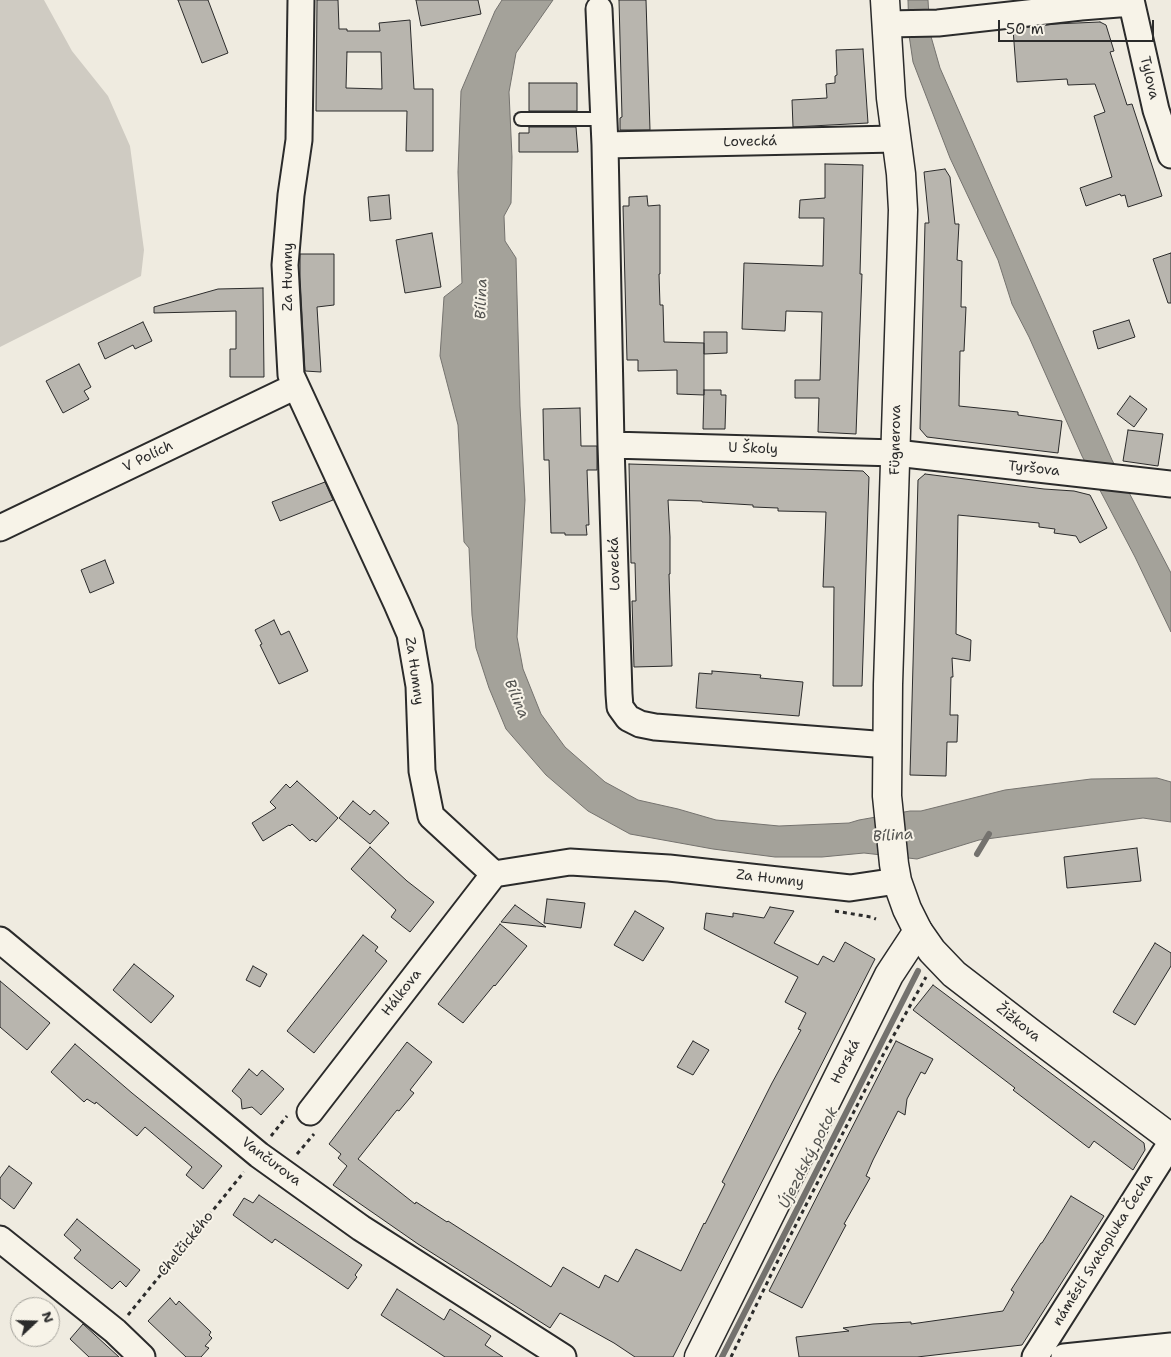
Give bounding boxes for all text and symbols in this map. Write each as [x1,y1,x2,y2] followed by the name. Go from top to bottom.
[1001,10,1157,42] scale bar
[1006,19,1044,39] text: 50 m
[1136,55,1162,101] street label: Tylova
[723,133,777,151] street label: Lovecká
[280,243,296,311] street label: Za Humny
[472,278,492,320] water label: Bílina
[887,405,905,475] street label: Fügnerova
[120,438,176,476] street label: V Polích
[728,440,778,458] street label: U Školy
[1007,458,1061,480] street label: Tyršova
[606,537,624,591] street label: Lovecká
[401,636,427,706] street label: Za Humny
[500,677,532,721] water label: Bílina
[872,826,914,846] water label: Bílina
[735,866,805,892] street label: Za Humny
[379,966,425,1020] street label: Hálkova
[992,1000,1044,1046] street label: Žižkova
[828,1037,864,1087] street label: Horská
[776,1104,842,1212] water label: Újezdský potok
[238,1134,304,1190] street label: Vančurova
[1049,1171,1157,1329] street label: náměstí Svatopluka Čecha
[155,1208,217,1280] street label: Chelčického
[10,1297,60,1347] north arrow
[38,1309,58,1325] text: N

